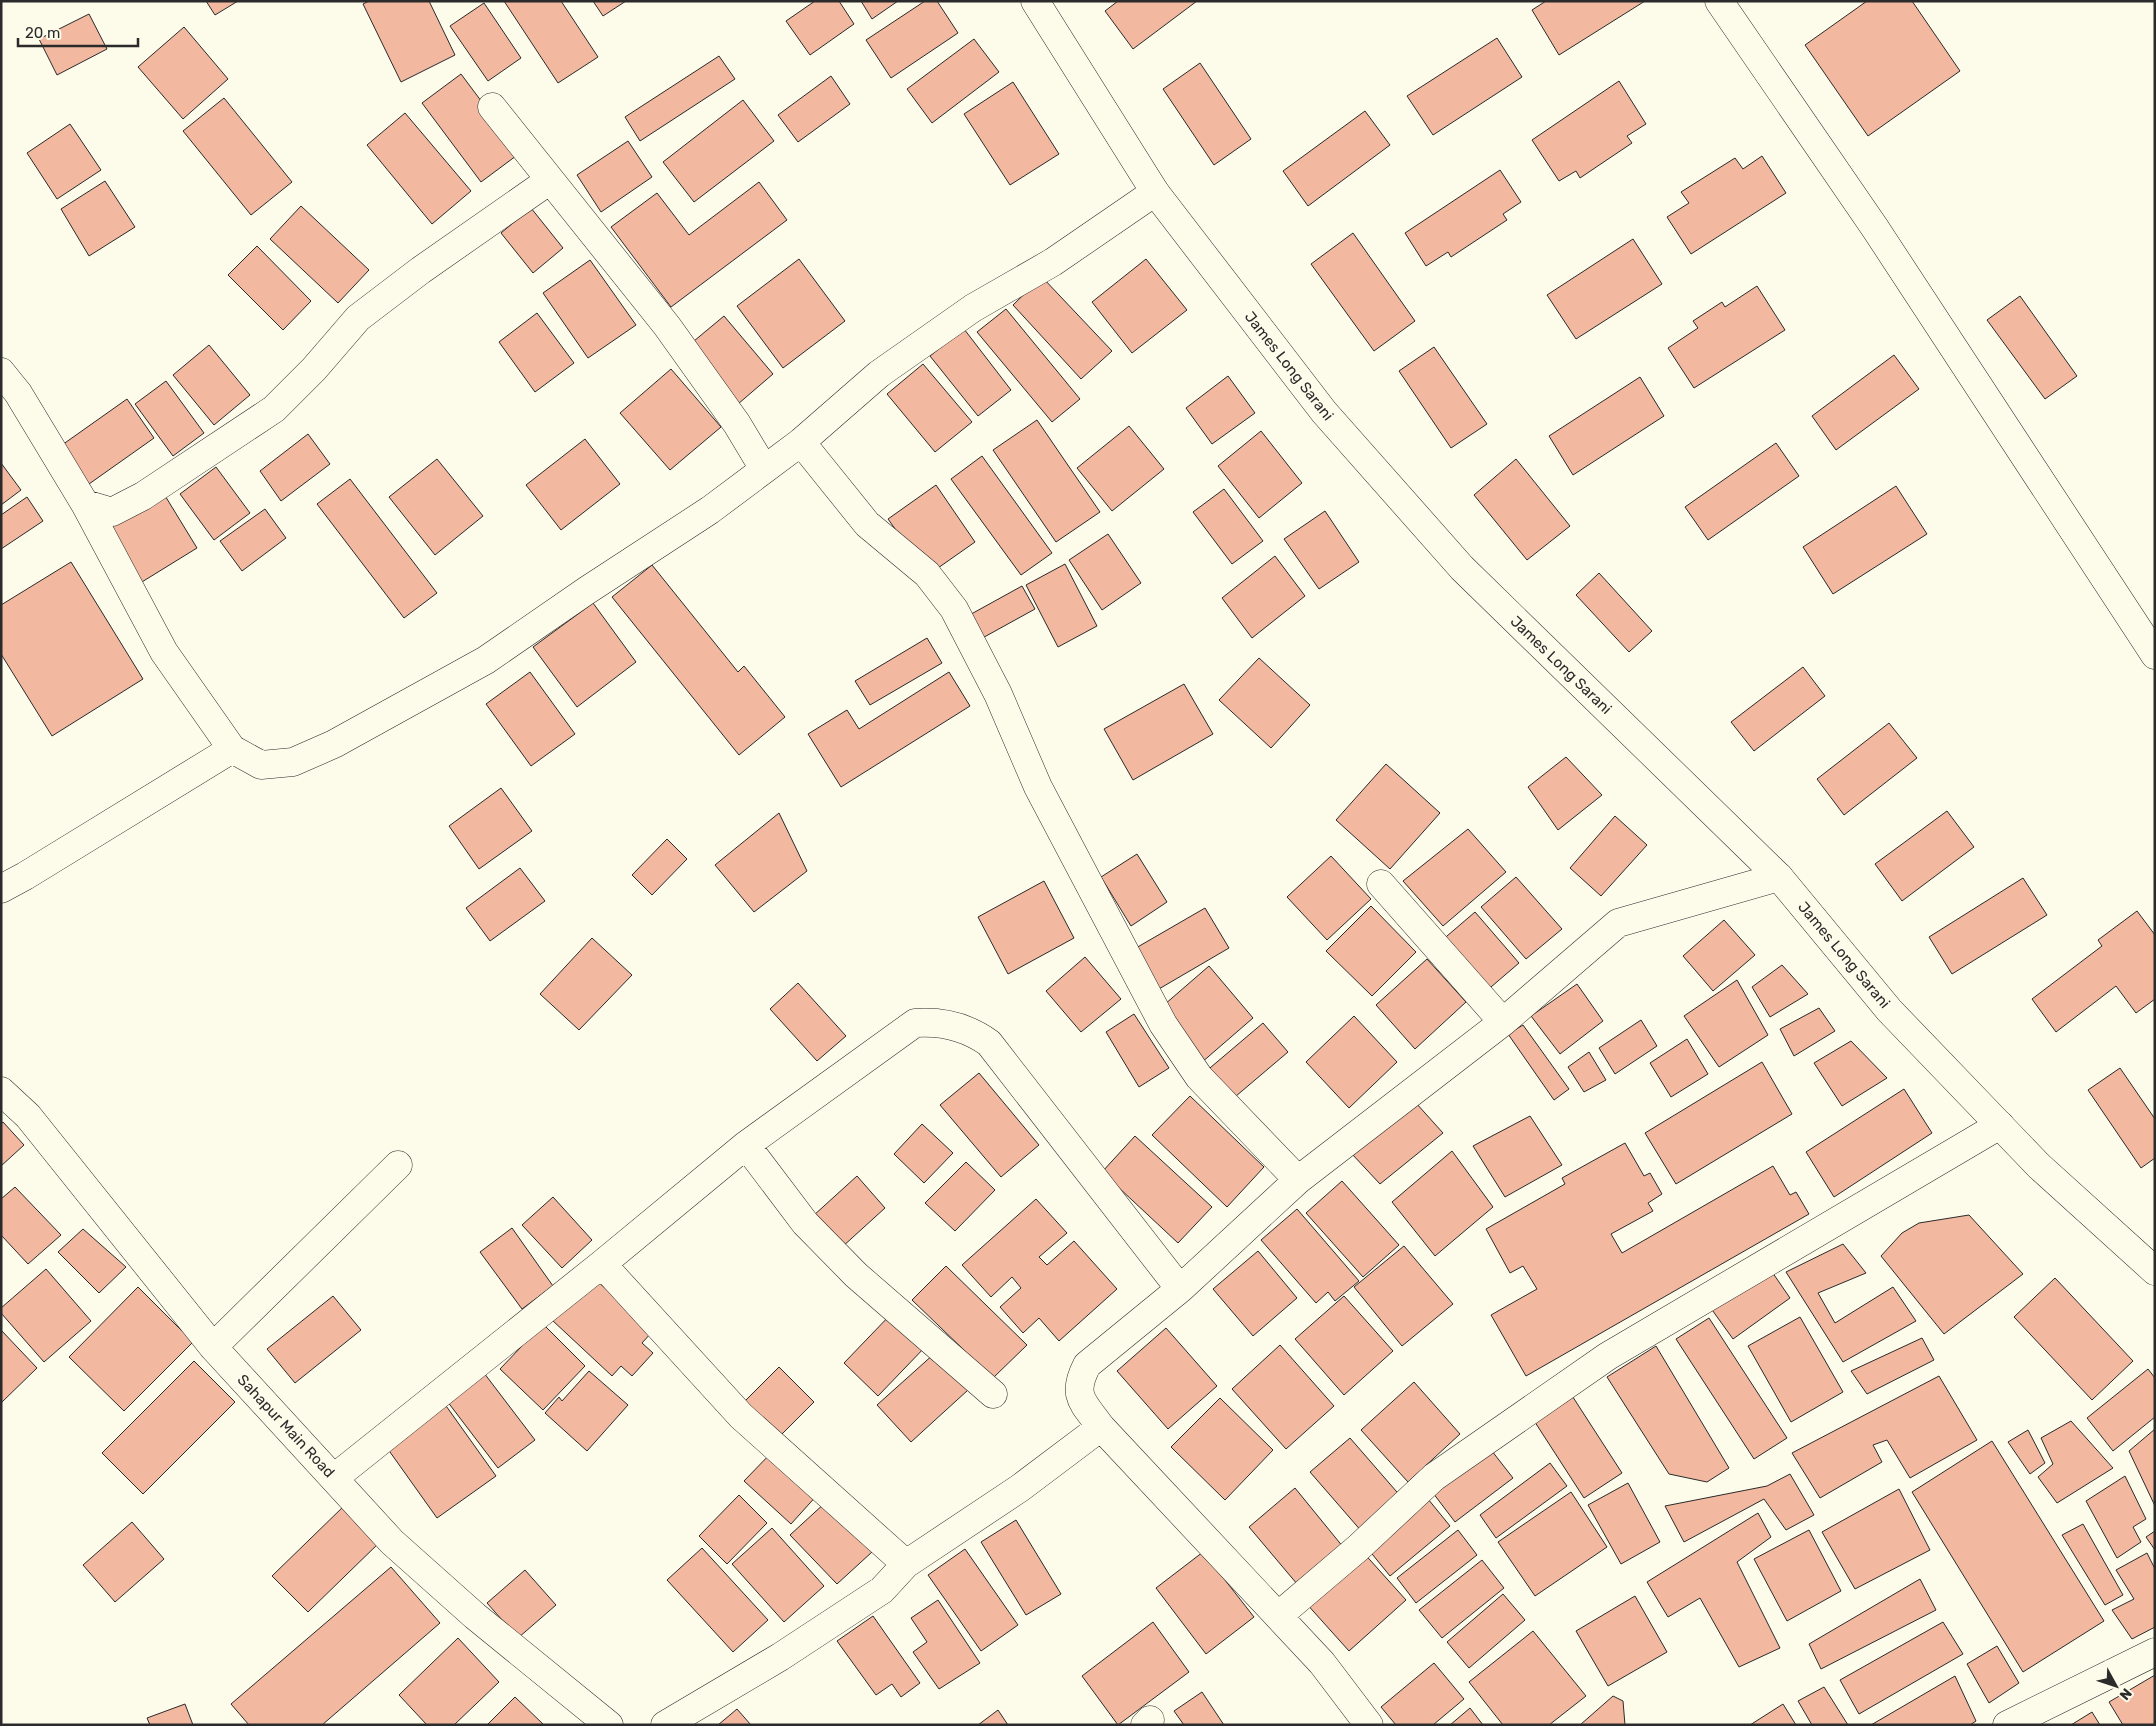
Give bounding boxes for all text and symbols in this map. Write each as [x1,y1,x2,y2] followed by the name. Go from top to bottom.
[18,15,138,47] scale bar
[25,24,60,42] text: 20 m
[1241,308,1337,424] street label: James Long Sarani
[1507,612,1615,718] street label: James Long Sarani
[1794,898,1894,1012] street label: James Long Sarani
[234,1371,338,1481] street label: Sahapur Main Road
[2091,1661,2141,1711] north arrow
[2116,1685,2135,1703] text: N

